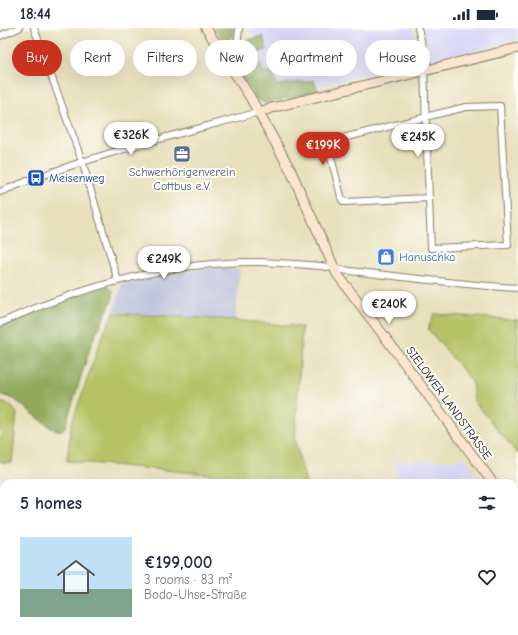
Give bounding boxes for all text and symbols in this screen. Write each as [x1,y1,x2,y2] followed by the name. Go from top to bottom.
[20,5,51,23] text: 18:44
[12,40,62,76] chip: Buy
[70,40,125,76] chip: Rent
[133,40,197,76] chip: Filters
[205,40,258,76] chip: New
[266,40,357,76] chip: Apartment
[365,40,430,76] chip: House
[103,122,159,156] pin: €326K
[390,124,446,158] pin: €245K
[113,127,149,142] text: €326K
[400,129,436,144] text: €245K
[295,132,351,166] pin: €199K
[306,137,340,152] text: €199K
[172,144,192,164] office icon: Schwerhörigenverein Cottbus e.V.
[129,165,235,193] place label: Schwerhörigenverein Cottbus e.V.
[26,168,46,188] bus stop icon: Meisenweg
[49,171,105,185] place label: Meisenweg
[136,246,192,280] pin: €249K
[376,247,396,267] shop icon: Hanuschka
[399,250,456,264] place label: Hanuschka
[146,251,182,266] text: €249K
[361,291,417,325] pin: €240K
[371,296,407,311] text: €240K
[403,344,495,462] street label: SIELOWER LANDSTRASSE
[476,492,498,514] icon: filters
[20,494,82,513] text: 5 homes
[52,553,100,601] icon: home
[144,553,213,572] text: €199,000
[476,566,498,588] icon: heart
[144,572,232,587] text: 3 rooms · 83 m²
[144,587,247,602] text: Bodo-Uhse-Straße

